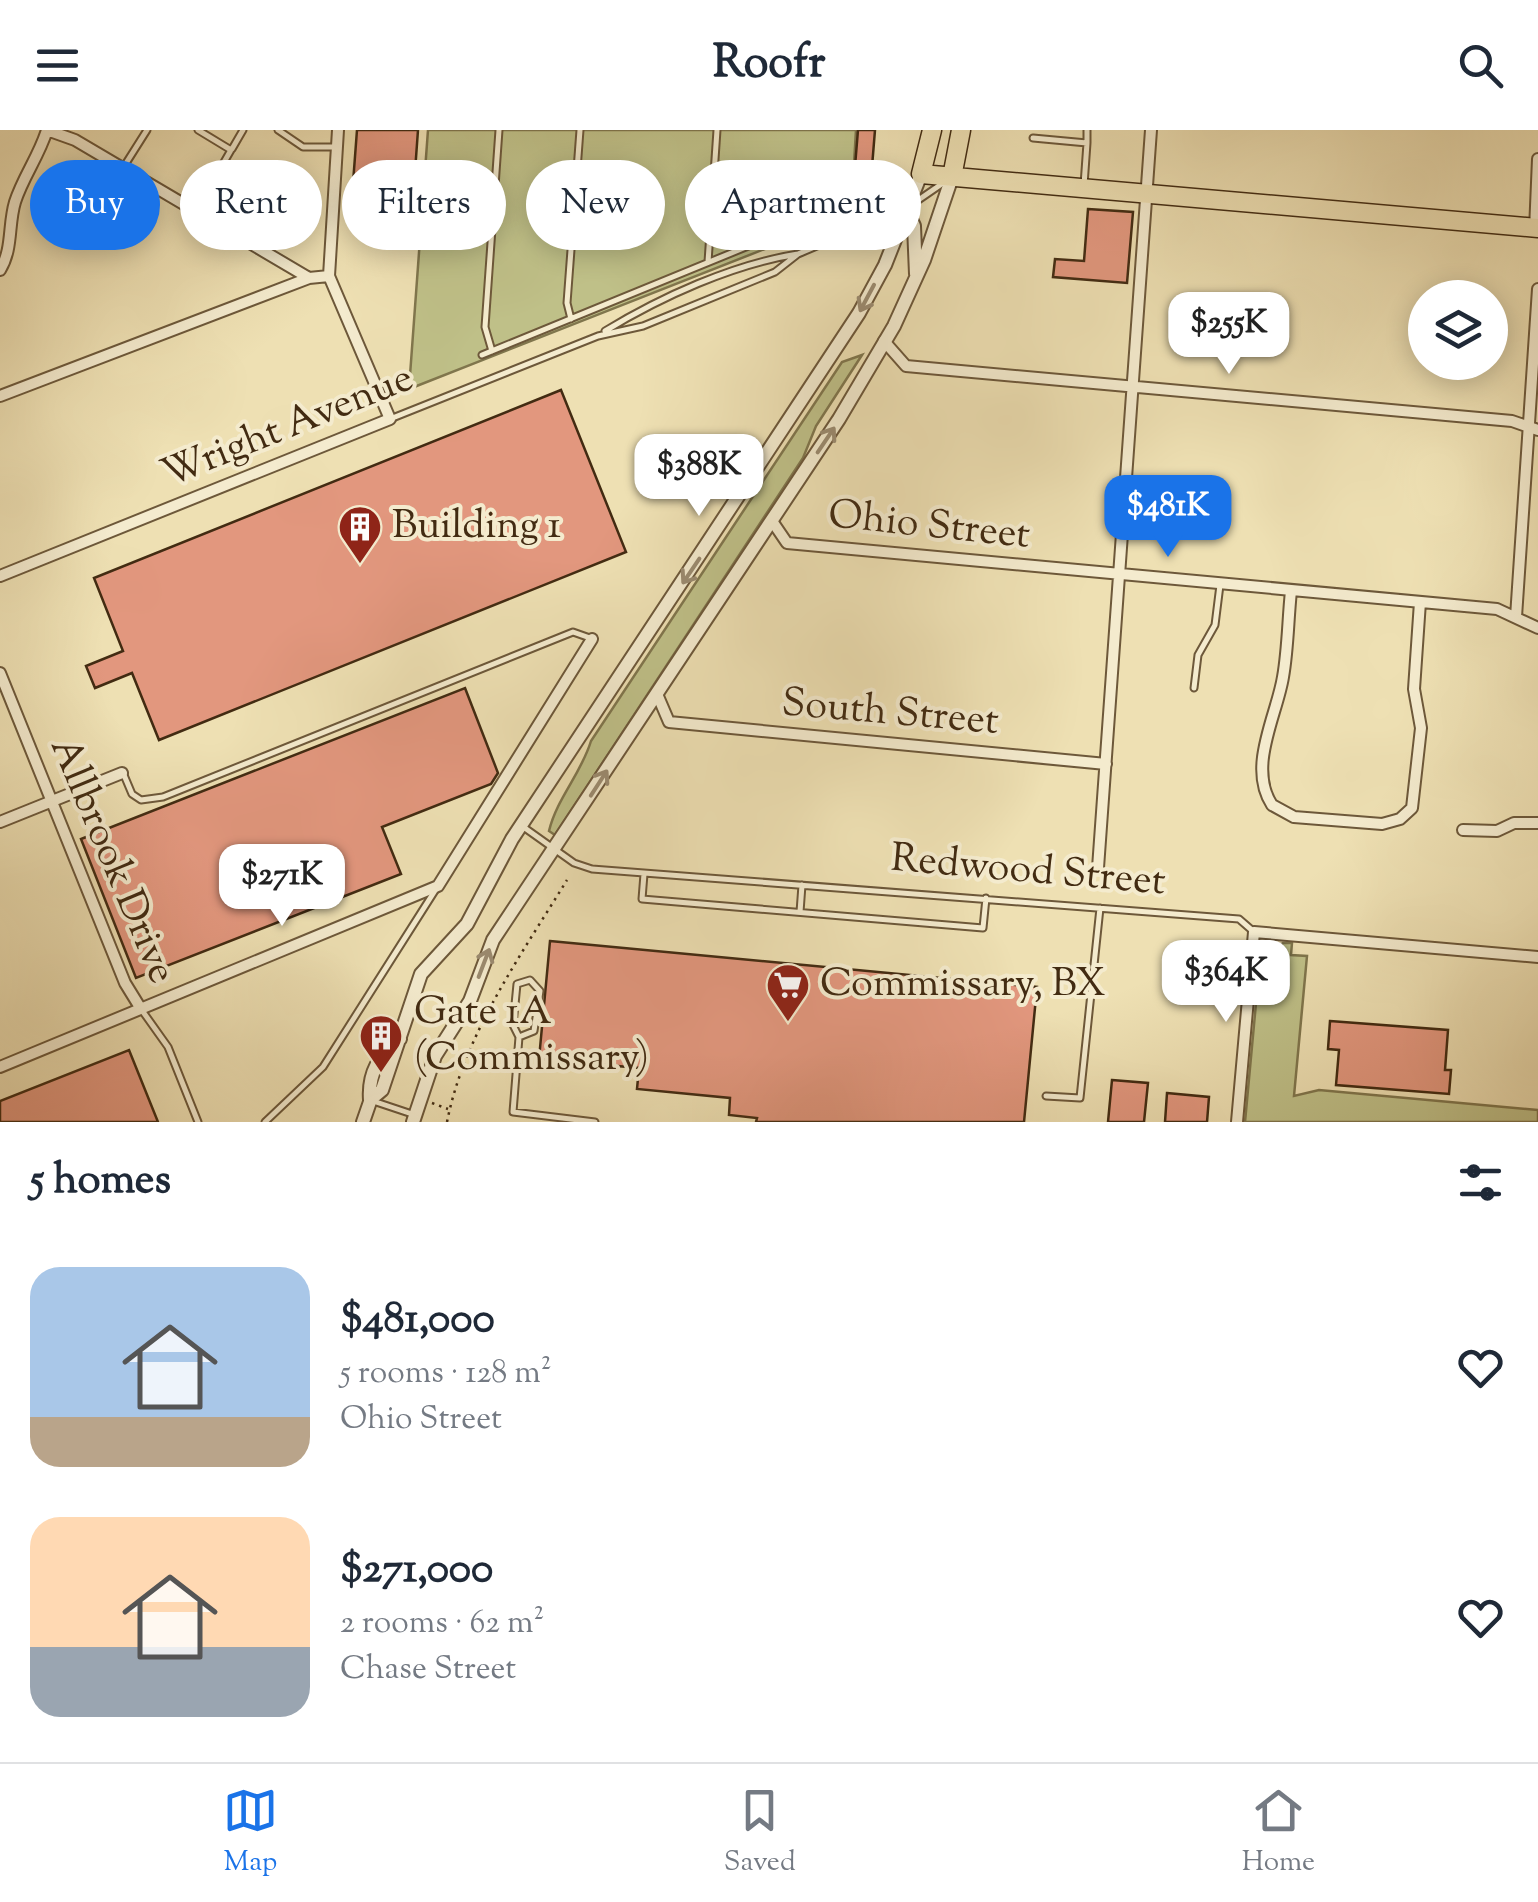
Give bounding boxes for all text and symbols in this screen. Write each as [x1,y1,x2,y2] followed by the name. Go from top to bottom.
[713,33,825,98] text: Roofr
[30,38,85,93] icon: menu
[1453,38,1508,93] icon: search
[30,160,160,250] chip: Buy
[180,160,322,250] chip: Rent
[342,160,506,250] chip: Filters
[526,160,665,250] chip: New
[685,160,921,250] chip: Apartment
[1408,280,1508,380] map controls
[1408,280,1508,380] button: layers
[857,283,877,312] one-way arrow
[1159,292,1299,377] pin: $255K
[1190,301,1268,347] text: $255K
[154,352,422,504] street label: Wright Avenue
[815,426,836,454] one-way arrow
[629,434,769,519] pin: $388K
[656,443,742,489] text: $388K
[1098,475,1238,560] pin: $481K
[1126,484,1210,530] text: $481K
[825,488,1033,566] street label: Ohio Street
[392,499,561,556] place label: Building 1
[337,504,383,565] building icon: Building 1
[680,556,701,584] one-way arrow
[779,676,1001,752] street label: South Street
[34,729,188,993] street label: Allbrook Drive
[589,769,610,797] one-way arrow
[888,832,1168,912] street label: Redwood Street
[212,844,352,929] pin: $271K
[241,853,323,899] text: $271K
[1156,940,1296,1025] pin: $364K
[476,949,494,980] one-way arrow
[1184,949,1268,995] text: $364K
[820,957,1106,1014] place label: Commissary, BX
[765,962,811,1023] supermarket icon: Commissary, BX
[414,985,649,1088] place label: Gate 1A (Commissary)
[358,1013,404,1074] building icon: Gate 1A (Commissary)
[30,1152,171,1212] text: 5 homes
[1453,1155,1508,1210] icon: filters
[340,1291,495,1351] text: $481,000
[110,1307,230,1427] icon: home
[1453,1340,1508,1395] icon: heart
[340,1351,551,1397] text: 5 rooms · 128 m²
[340,1397,502,1443] text: Ohio Street
[340,1541,493,1601] text: $271,000
[110,1557,230,1677] icon: home
[1453,1590,1508,1645] icon: heart
[340,1601,544,1647] text: 2 rooms · 62 m²
[340,1647,516,1693] text: Chase Street
[223,1783,278,1883] tab: Map
[724,1783,796,1883] tab: Saved
[1242,1783,1315,1883] tab: Home

